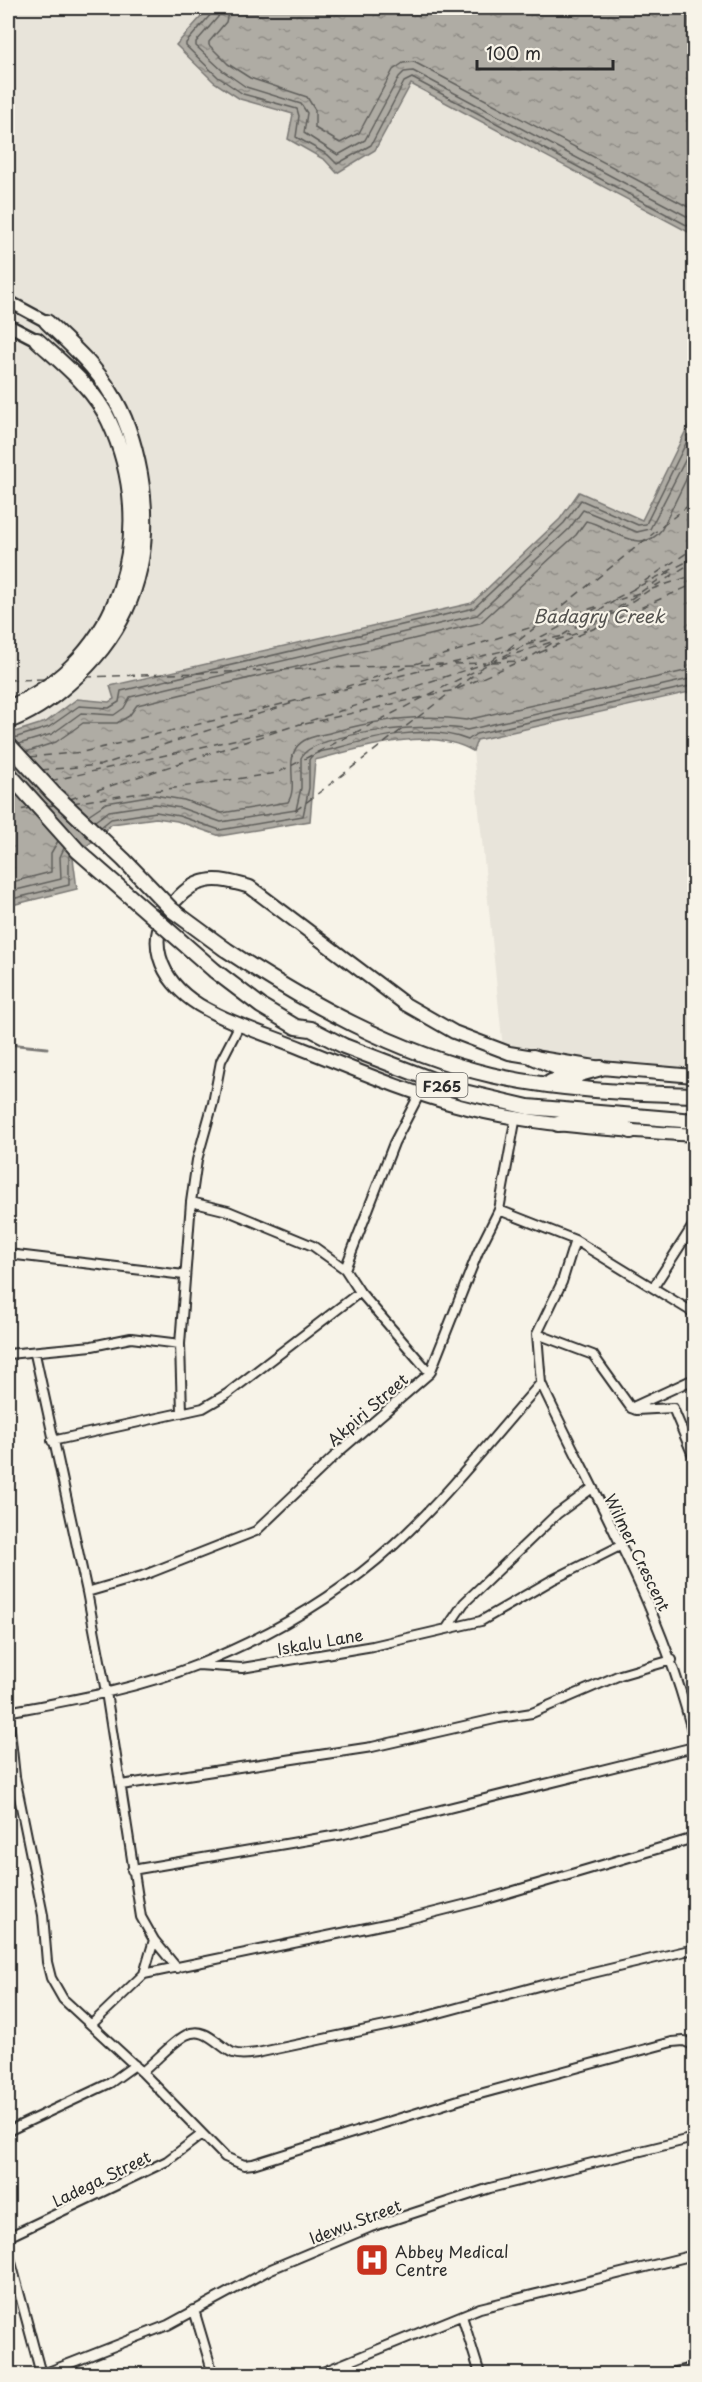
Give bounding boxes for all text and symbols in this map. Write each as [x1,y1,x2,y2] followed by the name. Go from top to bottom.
[477,33,614,71] scale bar
[486,39,541,66] text: 100 m
[533,602,666,629] water label: Badagry Creek
[416,1073,468,1097] road number: F265
[321,1367,413,1451] street label: Akpiri Street
[599,1489,677,1615] street label: Wilmer Crescent
[275,1622,365,1660] street label: Iskalu Lane
[48,2144,155,2212] street label: Ladega Street
[306,2192,405,2250] street label: Idewu Street
[395,2239,509,2281] place label: Abbey Medical Centre
[354,2242,390,2278] hospital icon: Abbey Medical Centre

